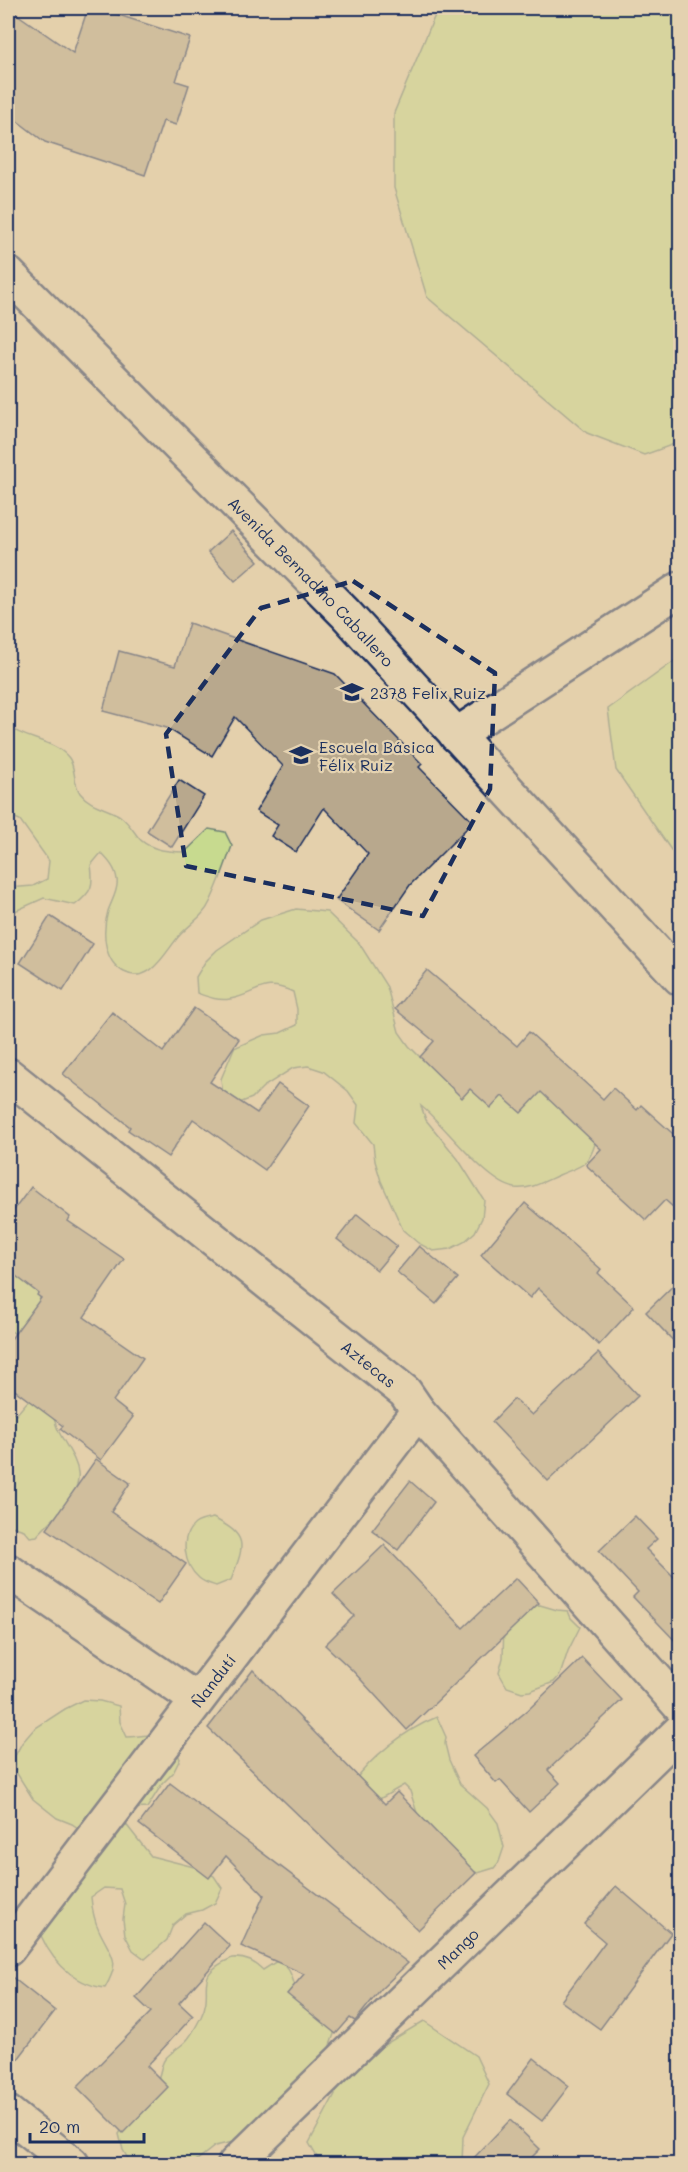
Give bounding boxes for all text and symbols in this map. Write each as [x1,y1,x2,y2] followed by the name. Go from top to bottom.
[224,492,399,671] street label: Avenida Bernadino Caballero
[339,679,365,705] school or university icon: 2378 Felix Ruiz
[370,682,486,703] place label: 2378 Felix Ruiz
[319,736,435,775] place label: Escuela Básica Félix Ruiz
[288,742,314,768] school or university icon: Escuela Básica Félix Ruiz
[337,1335,401,1391] street label: Aztecas
[186,1649,240,1711] street label: Ñandutí
[432,1923,483,1973] street label: Mango
[30,2106,144,2144] scale bar
[39,2114,80,2138] text: 20 m

